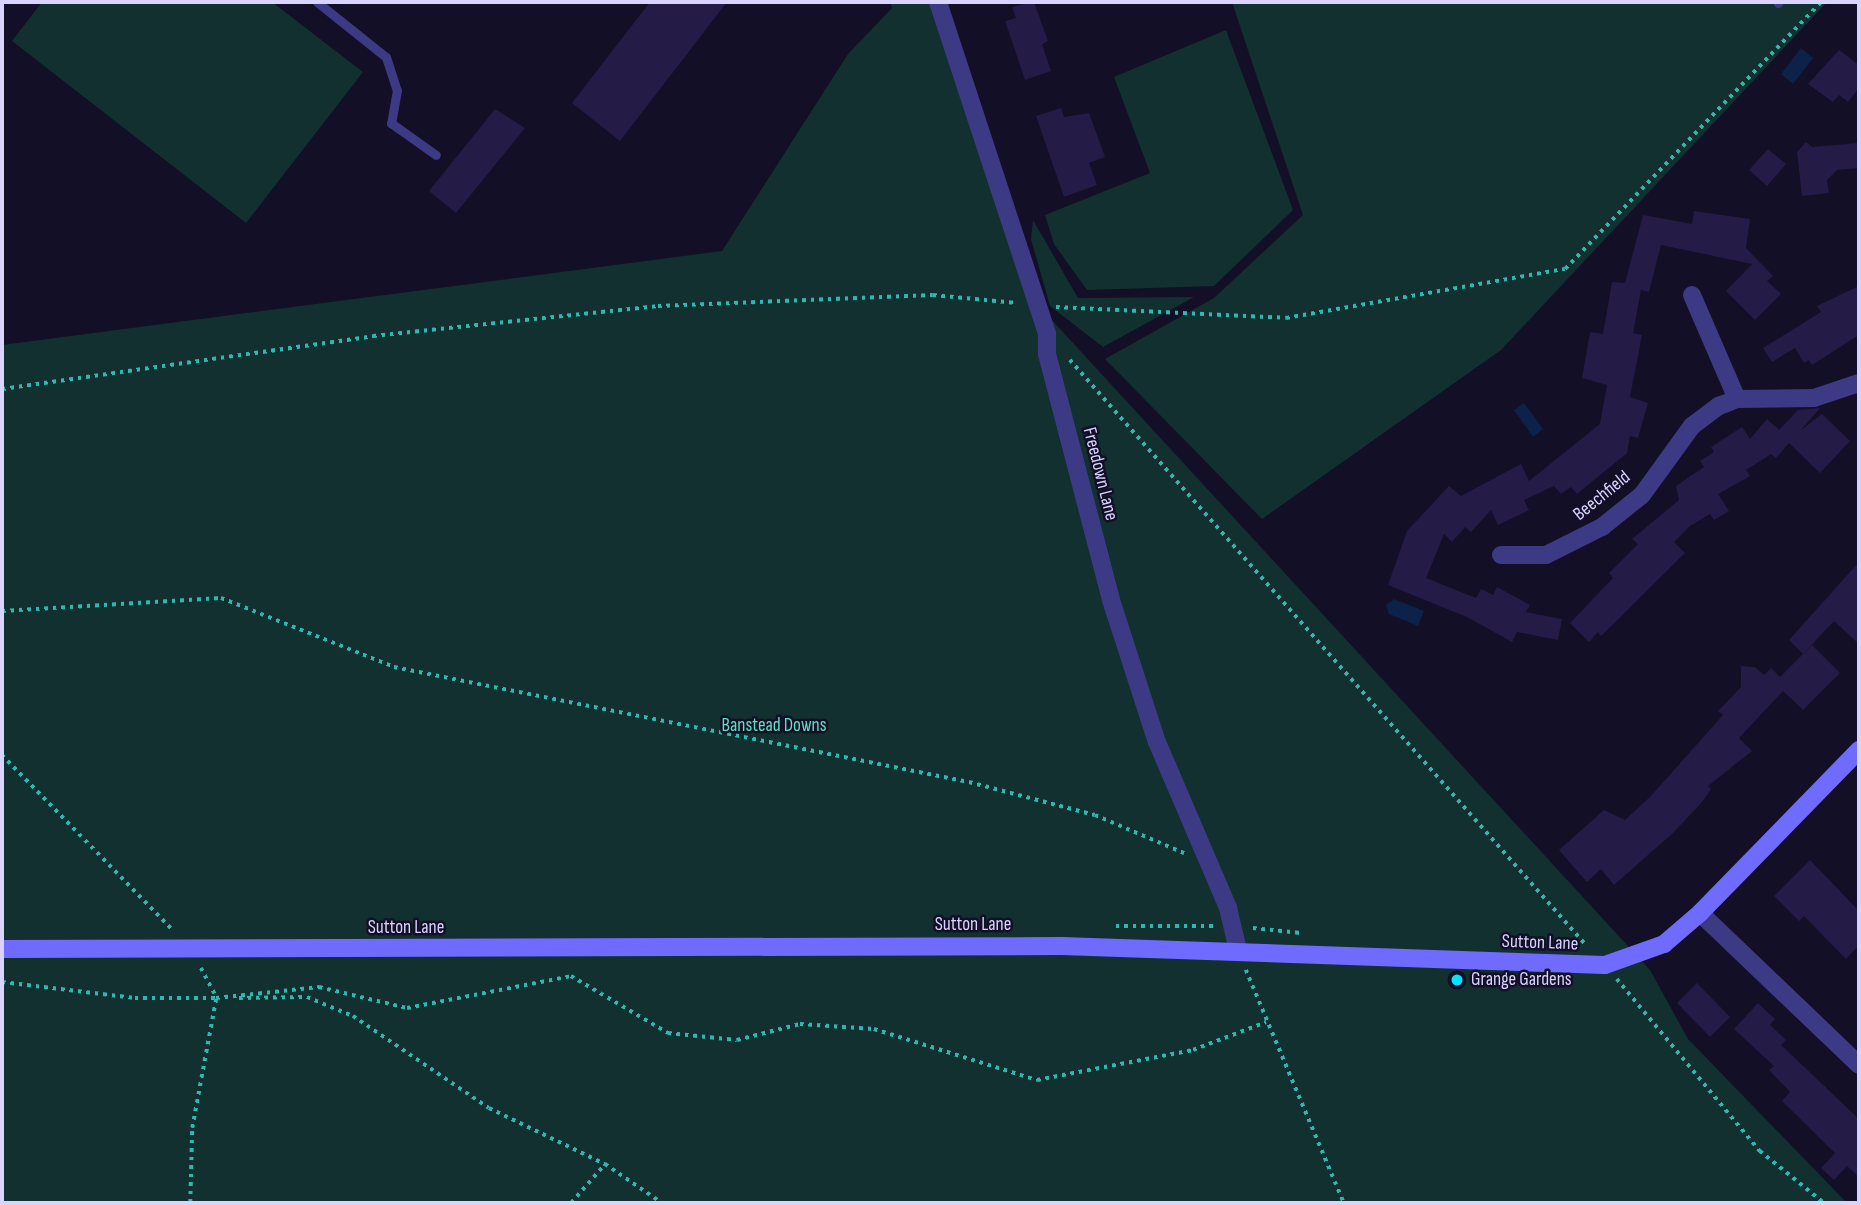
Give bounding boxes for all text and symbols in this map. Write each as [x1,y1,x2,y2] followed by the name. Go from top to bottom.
[1077,425,1123,523] street label: Freedown Lane
[1569,466,1635,526] street label: Beechfield
[721,715,827,737] park label: Banstead Downs
[935,914,1011,936] street label: Sutton Lane
[368,917,444,939] street label: Sutton Lane
[1501,930,1579,956] street label: Sutton Lane
[1471,969,1572,991] place label: Grange Gardens
[1449,972,1465,988] marker: Grange Gardens

